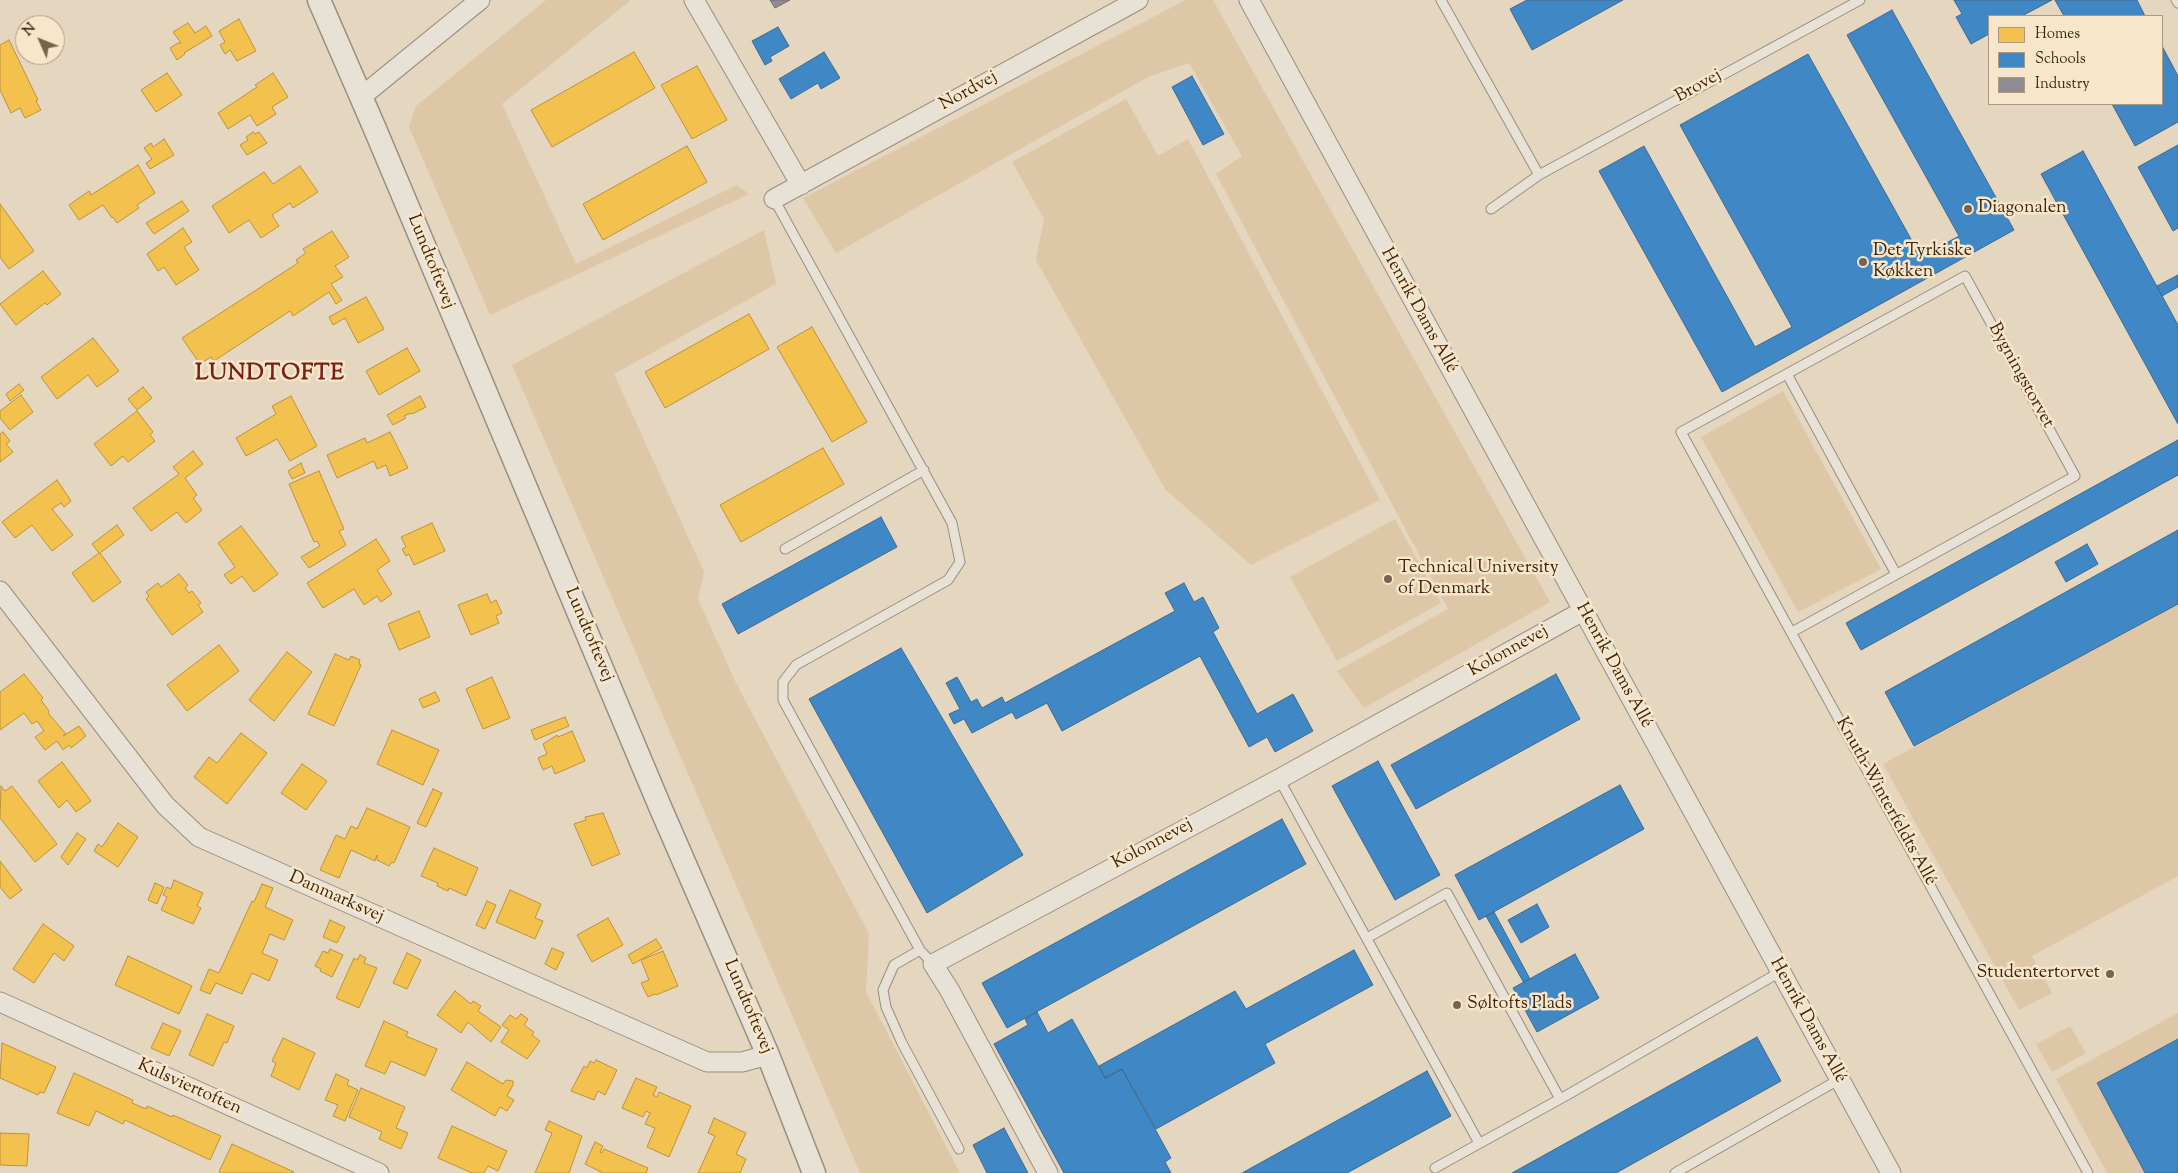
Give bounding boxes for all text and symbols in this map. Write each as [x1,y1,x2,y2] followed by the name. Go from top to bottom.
[15,15,65,65] north arrow
[1988,15,2163,105] legend
[19,19,41,41] text: N
[2035,24,2080,45] text: Homes
[2035,49,2086,70] text: Schools
[1672,66,1726,108] street label: Brovej
[936,67,1002,117] street label: Nordvej
[2035,74,2090,95] text: Industry
[1978,198,2067,220] place label: Diagonalen
[1962,203,1974,215] marker: Diagonalen
[401,211,459,313] street label: Lundtoftevej
[1873,241,1972,284] place label: Det Tyrkiske Køkken
[1375,245,1461,377] street label: Henrik Dams Allé
[1857,256,1869,268] marker: Det Tyrkiske Køkken
[1982,320,2058,432] street label: Bygningstorvet
[194,362,346,388] district label: LUNDTOFTE
[1398,558,1559,600] place label: Technical University of Denmark
[1382,573,1394,585] marker: Technical University of Denmark
[558,585,618,685] street label: Lundtoftevej
[1570,600,1656,732] street label: Henrik Dams Allé
[1465,621,1553,683] street label: Kolonnevej
[1830,714,1940,890] street label: Knuth-Winterfeldts Allé
[1109,815,1197,875] street label: Kolonnevej
[285,867,387,929] street label: Danmarksvej
[1764,955,1850,1087] street label: Henrik Dams Allé
[717,957,777,1057] street label: Lundtoftevej
[1977,963,2100,985] place label: Studentertorvet
[2104,968,2116,980] marker: Studentertorvet
[1467,994,1572,1016] place label: Søltofts Plads
[1451,999,1463,1011] marker: Søltofts Plads
[134,1055,244,1121] street label: Kulsviertoften

